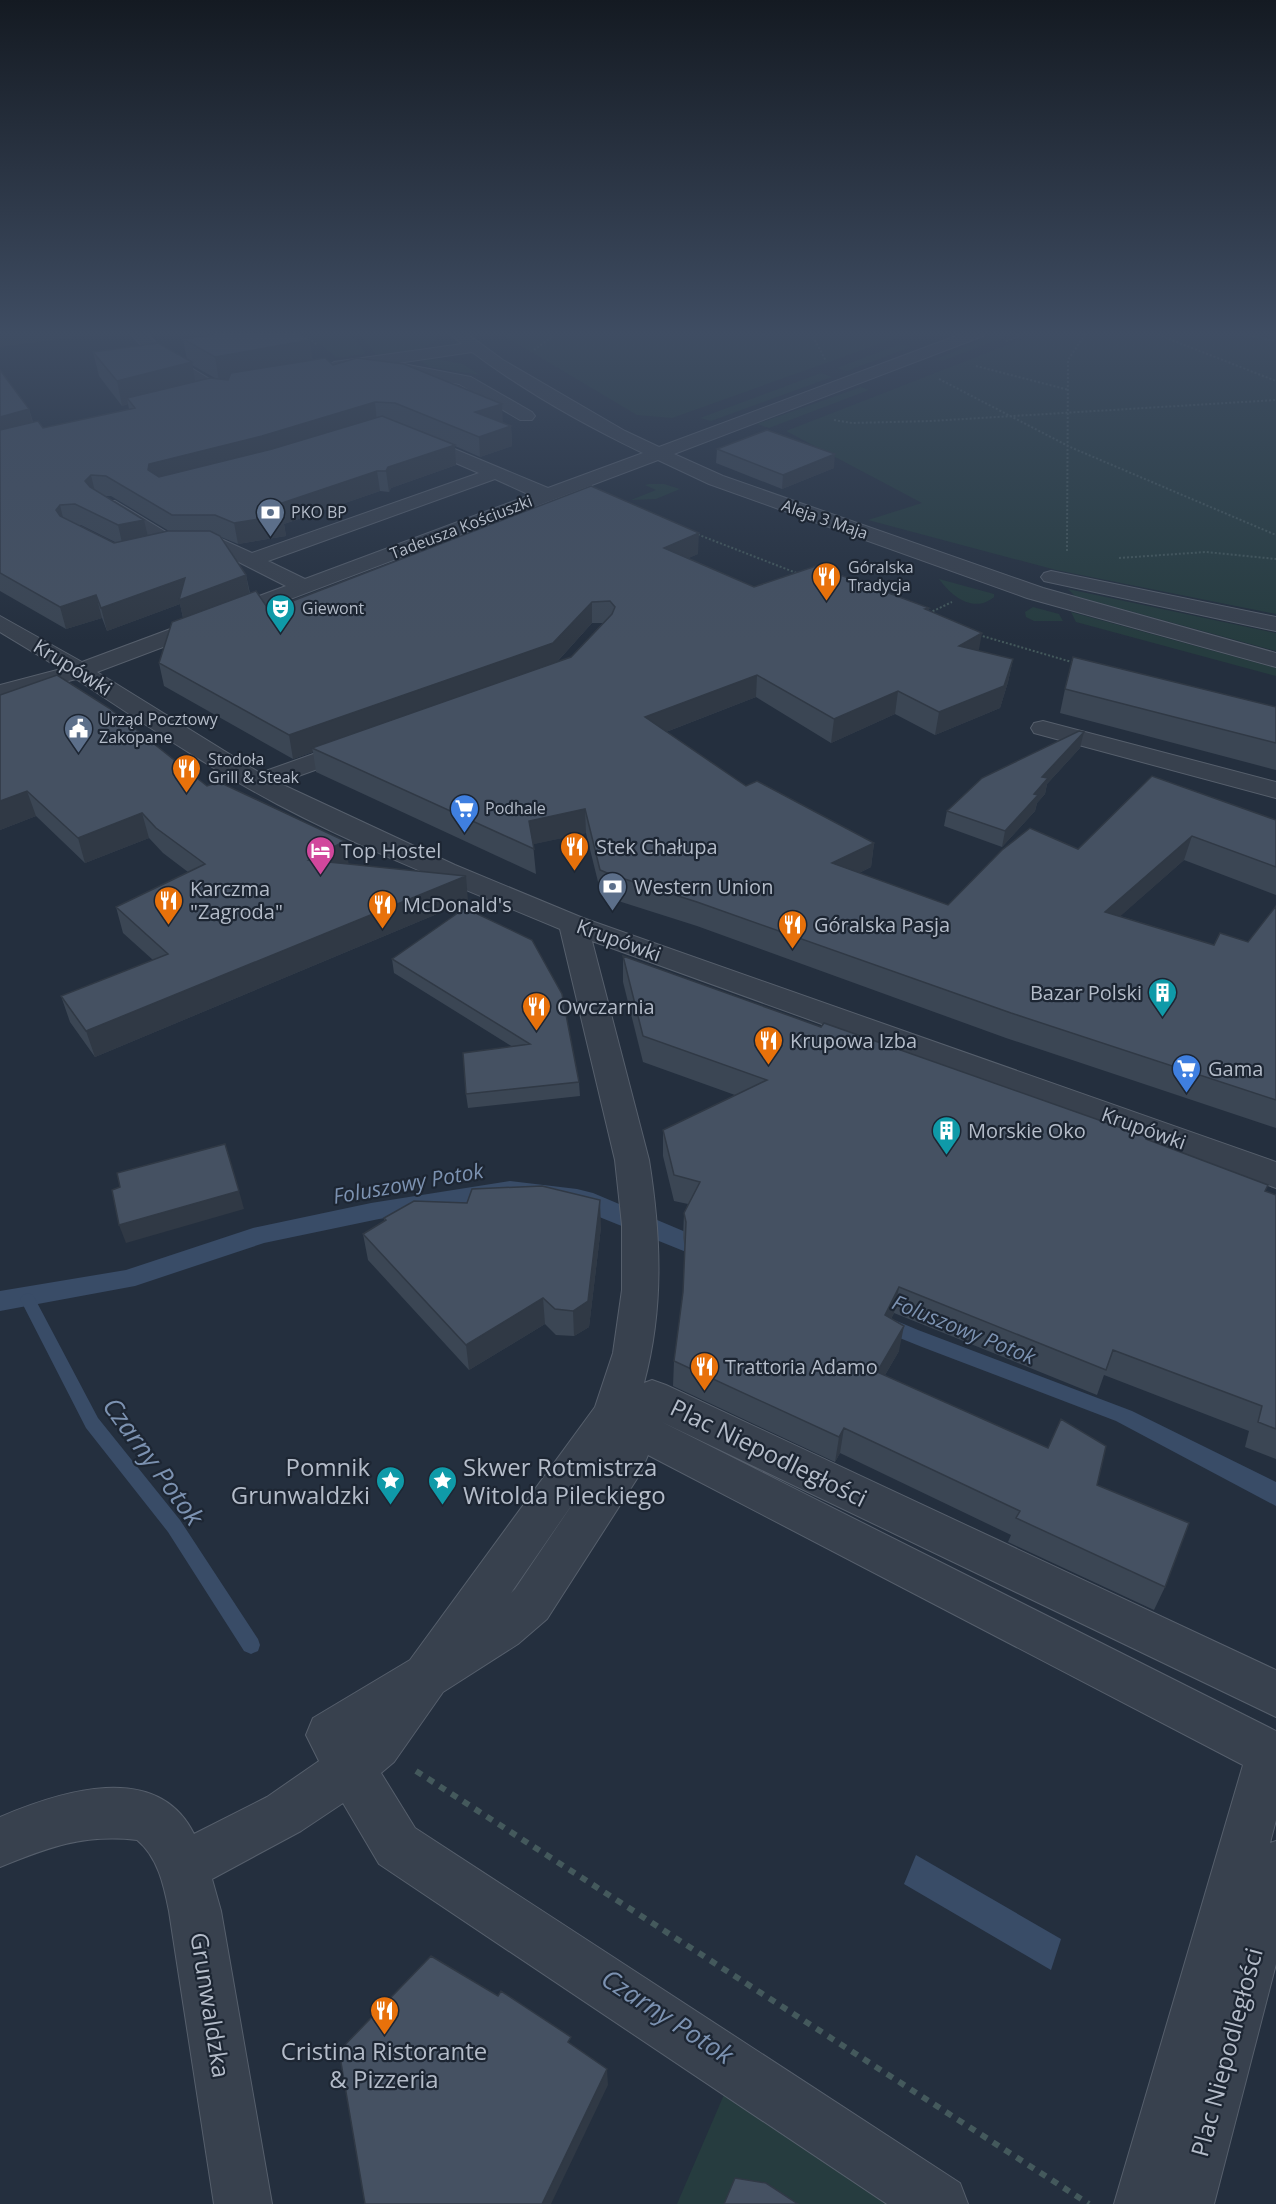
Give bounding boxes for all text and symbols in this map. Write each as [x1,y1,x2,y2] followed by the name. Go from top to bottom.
[387,490,535,564] street label: Tadeusza Kościuszki
[779,494,871,544] street label: Aleja 3 Maja
[254,496,286,538] bank icon: PKO BP
[291,501,347,523] place label: PKO BP
[848,556,914,596] place label: Góralska Tradycja
[811,560,843,602] restaurant icon: Góralska Tradycja
[265,592,297,634] theatre icon: Giewont
[302,597,364,619] place label: Giewont
[29,632,117,702] street label: Krupówki
[99,708,219,748] place label: Urząd Pocztowy Zakopane
[62,712,94,754] public building icon: Urząd Pocztowy Zakopane
[208,748,300,788] place label: Stodoła Grill & Steak
[171,752,203,794] restaurant icon: Stodoła Grill & Steak
[448,792,480,834] supermarket icon: Podhale
[485,797,546,819] place label: Podhale
[559,830,591,872] restaurant icon: Stek Chałupa
[596,833,718,860] place label: Stek Chałupa
[304,834,336,876] hotel icon: Top Hostel
[341,837,441,864] place label: Top Hostel
[597,870,629,912] bank icon: Western Union
[634,873,773,900] place label: Western Union
[190,875,283,925] place label: Karczma "Zagroda"
[153,884,185,926] restaurant icon: Karczma "Zagroda"
[366,888,398,930] restaurant icon: McDonald's
[403,891,512,918] place label: McDonald's
[777,908,809,950] restaurant icon: Góralska Pasja
[814,911,950,938] place label: Góralska Pasja
[573,912,665,968] street label: Krupówki
[1147,976,1179,1018] building icon: Bazar Polski
[1030,979,1142,1006] place label: Bazar Polski
[520,990,552,1032] restaurant icon: Owczarnia
[557,993,655,1020] place label: Owczarnia
[753,1024,785,1066] restaurant icon: Krupowa Izba
[790,1027,917,1054] place label: Krupowa Izba
[1171,1052,1203,1094] supermarket icon: Gama
[1208,1055,1263,1082] place label: Gama
[1098,1100,1190,1156] street label: Krupówki
[931,1114,963,1156] building icon: Morskie Oko
[968,1117,1086,1144] place label: Morskie Oko
[331,1156,486,1210] water label: Foluszowy Potok
[888,1287,1041,1371] water label: Foluszowy Potok
[688,1350,720,1392] restaurant icon: Trattoria Adamo
[725,1353,878,1380] place label: Trattoria Adamo
[95,1389,214,1534] water label: Czarny Potok
[665,1390,873,1514] street label: Plac Niepodległości
[231,1450,370,1511] place label: Pomnik Grunwaldzki
[463,1450,666,1511] place label: Skwer Rotmistrza Witolda Pileckiego
[375,1464,407,1506] place icon: Pomnik Grunwaldzki
[426,1464,458,1506] place icon: Skwer Rotmistrza Witolda Pileckiego
[183,1930,239,2080] street label: Grunwaldzka
[1182,1944,1270,2160] street label: Plac Niepodległości
[595,1960,742,2073] water label: Czarny Potok
[368,1994,400,2036] restaurant icon: Cristina Ristorante & Pizzeria
[281,2034,487,2095] place label: Cristina Ristorante & Pizzeria

